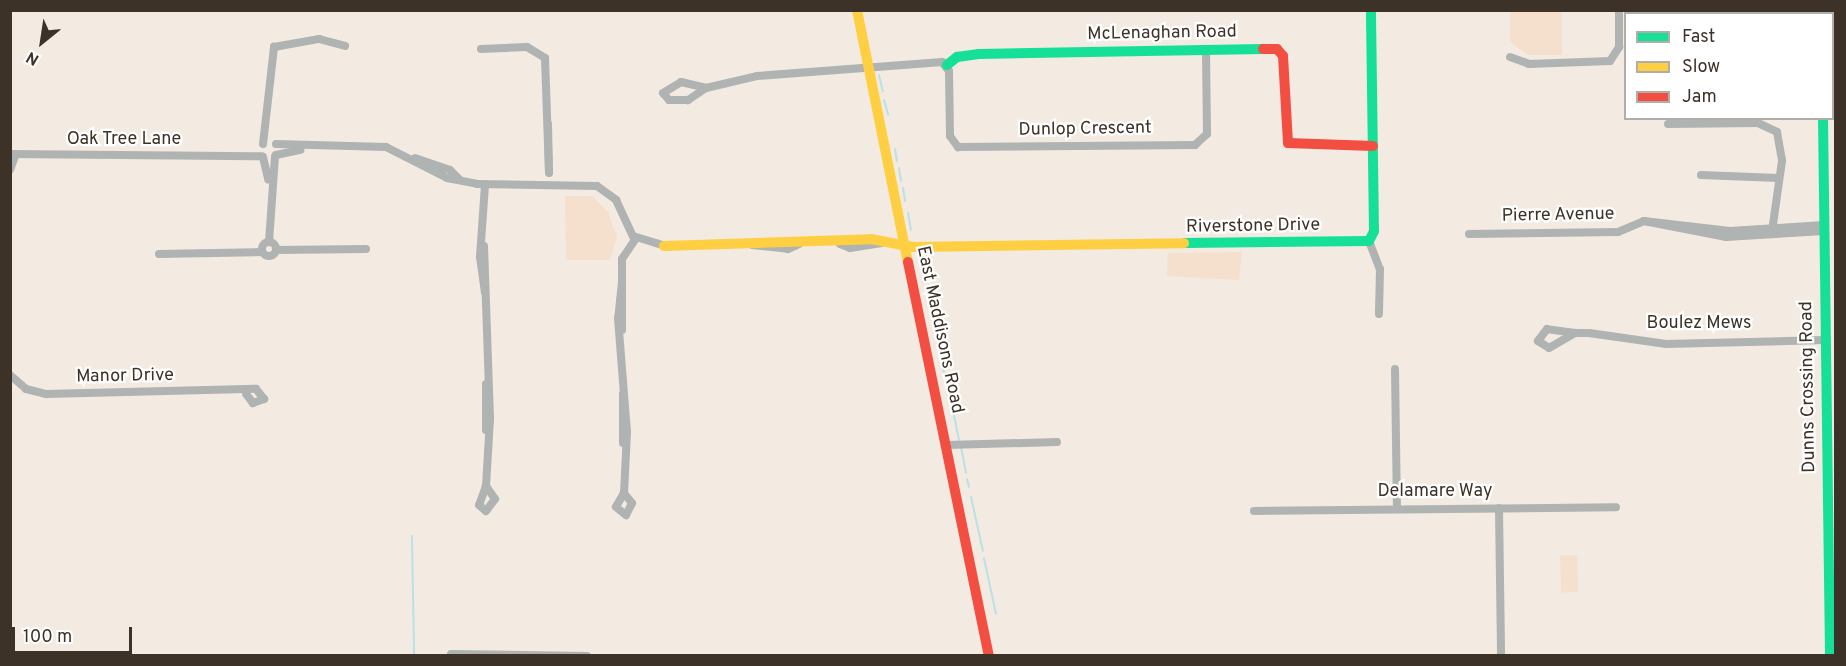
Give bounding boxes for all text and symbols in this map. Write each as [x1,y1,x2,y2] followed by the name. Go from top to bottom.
[12,12,72,72] north arrow
[1624,12,1834,120] legend
[1087,22,1237,46] street label: McLenaghan Road
[1682,26,1715,49] text: Fast
[23,46,43,69] text: N
[1682,56,1720,79] text: Slow
[1682,86,1717,109] text: Jam
[1018,118,1152,142] street label: Dunlop Crescent
[66,129,182,151] street label: Oak Tree Lane
[1501,204,1615,228] street label: Pierre Avenue
[1186,215,1320,239] street label: Riverstone Drive
[911,244,967,416] street label: East Maddisons Road
[1797,301,1821,473] street label: Dunns Crossing Road
[1647,313,1751,335] street label: Boulez Mews
[76,365,174,389] street label: Manor Drive
[1377,481,1493,503] street label: Delamare Way
[15,615,135,653] scale bar
[23,626,72,649] text: 100 m

